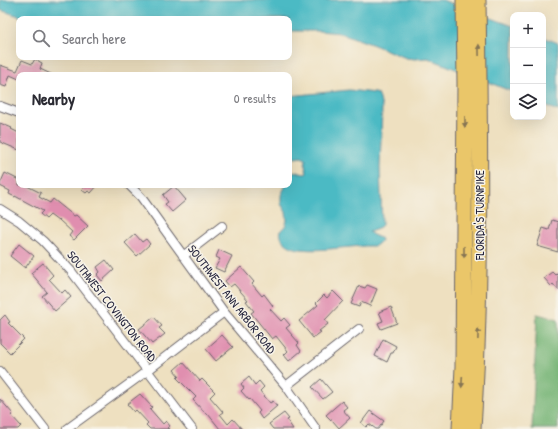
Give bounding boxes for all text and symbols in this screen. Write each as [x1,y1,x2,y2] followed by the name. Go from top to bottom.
[510,12,546,120] map controls
[510,12,546,48] button: +
[16,16,292,60] search box
[30,27,52,49] icon: search
[62,28,126,49] text: Search here
[475,44,482,56] one-way arrow
[510,48,546,84] button: −
[510,84,546,120] button: layers
[32,87,75,110] text: Nearby
[234,89,276,107] text: 0 results
[462,116,468,129] one-way arrow
[471,169,488,261] street label: FLORIDA'S TURNPIKE
[184,241,280,357] street label: SOUTHWEST ANN ARBOR ROAD
[461,246,467,259] one-way arrow
[63,247,161,365] street label: SOUTHWEST COVINGTON ROAD
[474,328,481,340] one-way arrow
[459,376,466,388] one-way arrow

